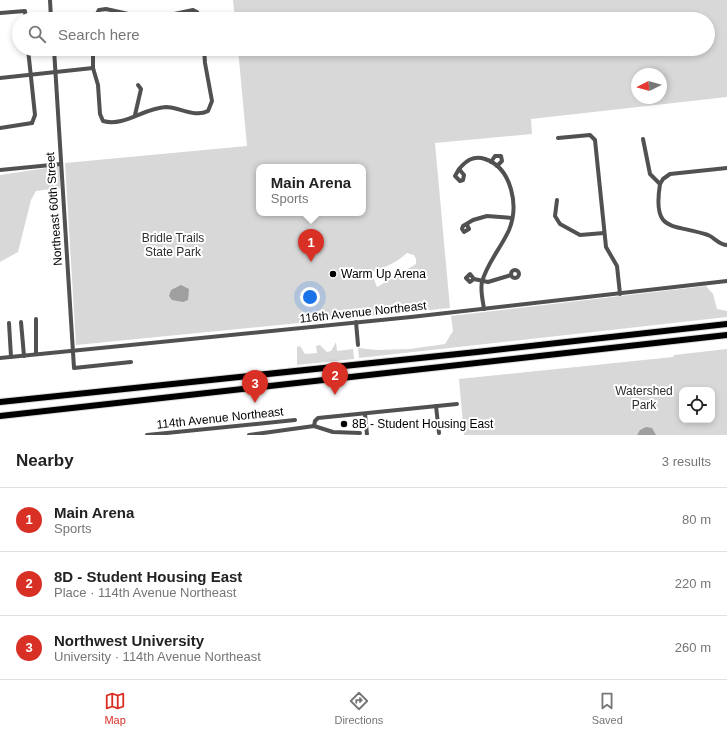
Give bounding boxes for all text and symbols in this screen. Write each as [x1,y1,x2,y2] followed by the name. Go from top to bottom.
[12,12,715,56] search box
[26,23,48,45] icon: search
[58,26,140,43] text: Search here
[631,68,667,104] north arrow
[43,151,65,266] street label: Northeast 60th Street
[256,164,366,216] popup
[271,174,351,191] text: Main Arena
[271,191,308,206] text: Sports
[298,229,324,262] pin: 1
[142,231,204,259] park label: Bridle Trails State Park
[341,267,426,281] place label: Warm Up Arena
[328,269,338,279] marker: Warm Up Arena
[300,287,320,307] your location
[299,298,428,326] street label: 116th Avenue Northeast
[322,362,348,395] pin: 2
[242,370,268,403] pin: 3
[615,384,673,412] park label: Watershed Park
[679,387,715,423] map controls
[679,387,715,423] button: locate
[156,404,285,432] street label: 114th Avenue Northeast
[352,417,494,431] place label: 8B - Student Housing East
[339,419,349,429] marker: 8B - Student Housing East
[16,451,74,470] text: Nearby
[662,454,711,469] text: 3 results
[54,504,134,521] text: Main Arena
[25,512,33,527] text: 1
[682,512,711,527] text: 80 m
[54,521,92,536] text: Sports
[54,568,242,585] text: 8D - Student Housing East
[25,576,33,591] text: 2
[675,576,711,591] text: 220 m
[54,585,236,600] text: Place · 114th Avenue Northeast
[54,632,204,649] text: Northwest University
[25,640,33,655] text: 3
[675,640,711,655] text: 260 m
[54,649,261,664] text: University · 114th Avenue Northeast
[104,690,126,726] tab: Map
[334,690,383,726] tab: Directions
[592,690,623,726] tab: Saved

